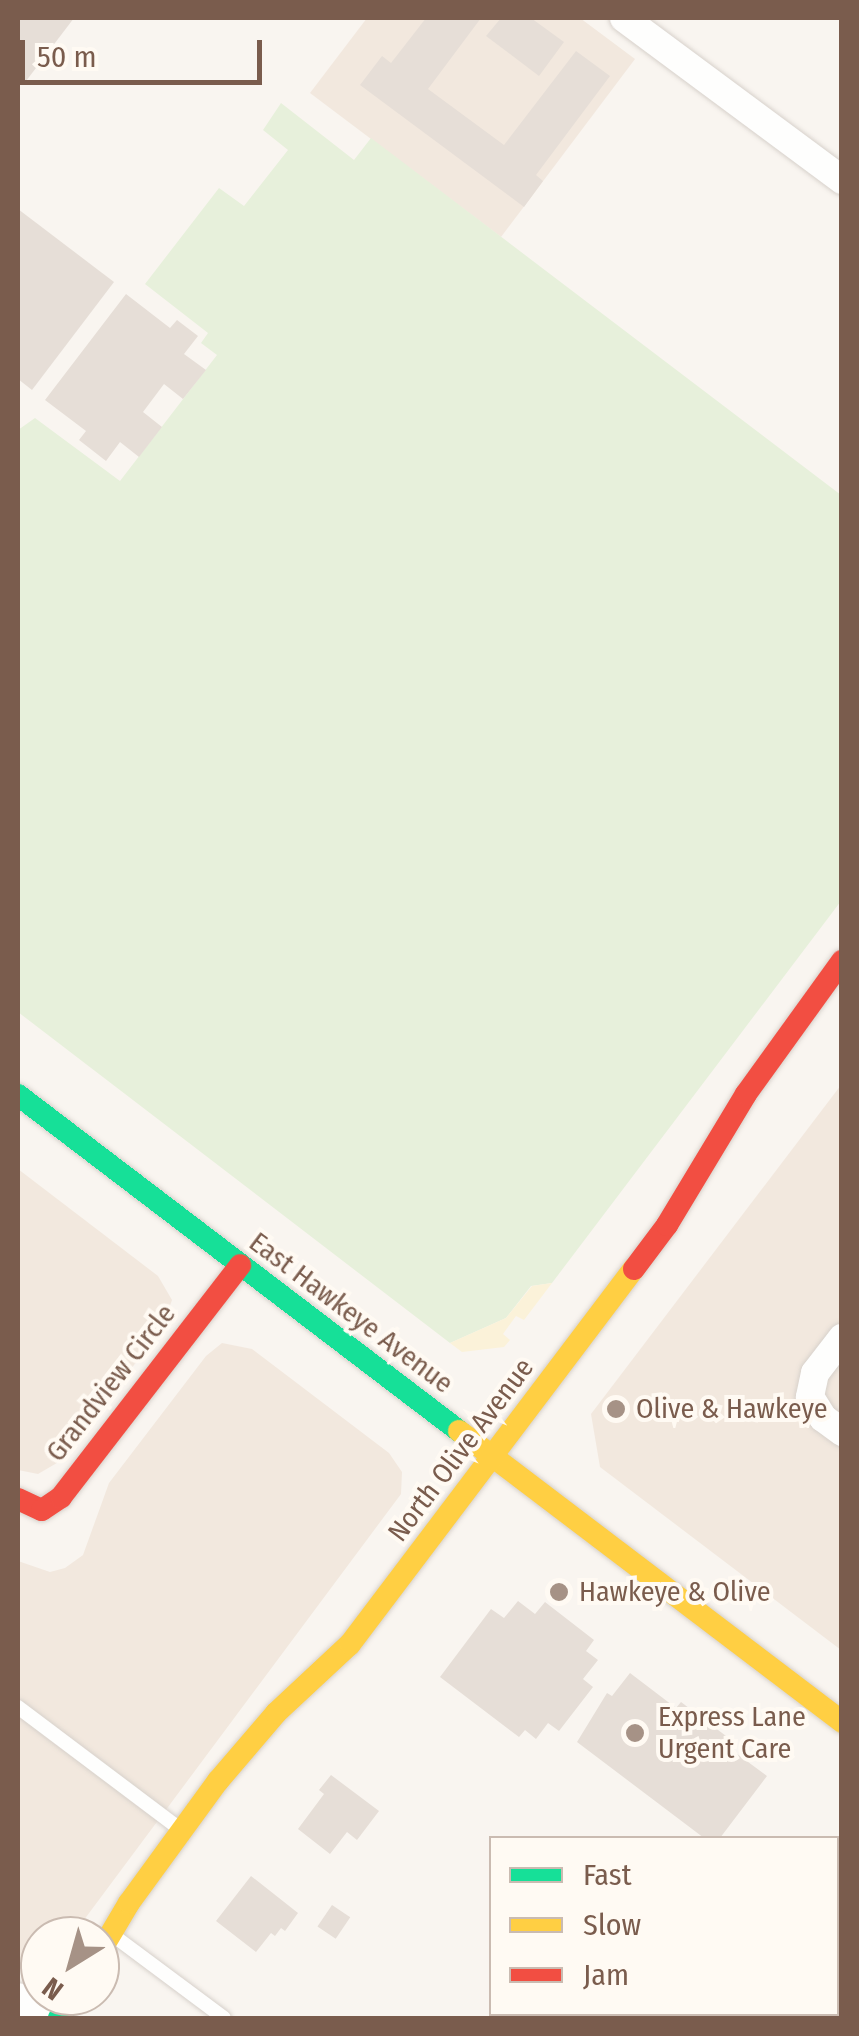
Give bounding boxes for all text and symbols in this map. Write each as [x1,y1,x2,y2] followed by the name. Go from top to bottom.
[25,20,268,82] scale bar
[37,39,97,75] text: 50 m
[243,1225,459,1401] street label: East Hawkeye Avenue
[39,1298,183,1468] street label: Grandview Circle
[381,1352,541,1548] street label: North Olive Avenue
[636,1392,828,1426] place label: Olive & Hawkeye
[605,1398,627,1420] marker: Olive & Hawkeye
[579,1575,771,1609] place label: Hawkeye & Olive
[548,1581,570,1603] marker: Hawkeye & Olive
[658,1700,806,1766] place label: Express Lane Urgent Care
[622,1720,648,1746] marker: Express Lane Urgent Care
[489,1836,839,2016] legend
[583,1857,631,1893] text: Fast
[583,1907,641,1943] text: Slow
[20,1916,120,2016] north arrow
[583,1957,629,1993] text: Jam
[36,1971,69,2007] text: N

